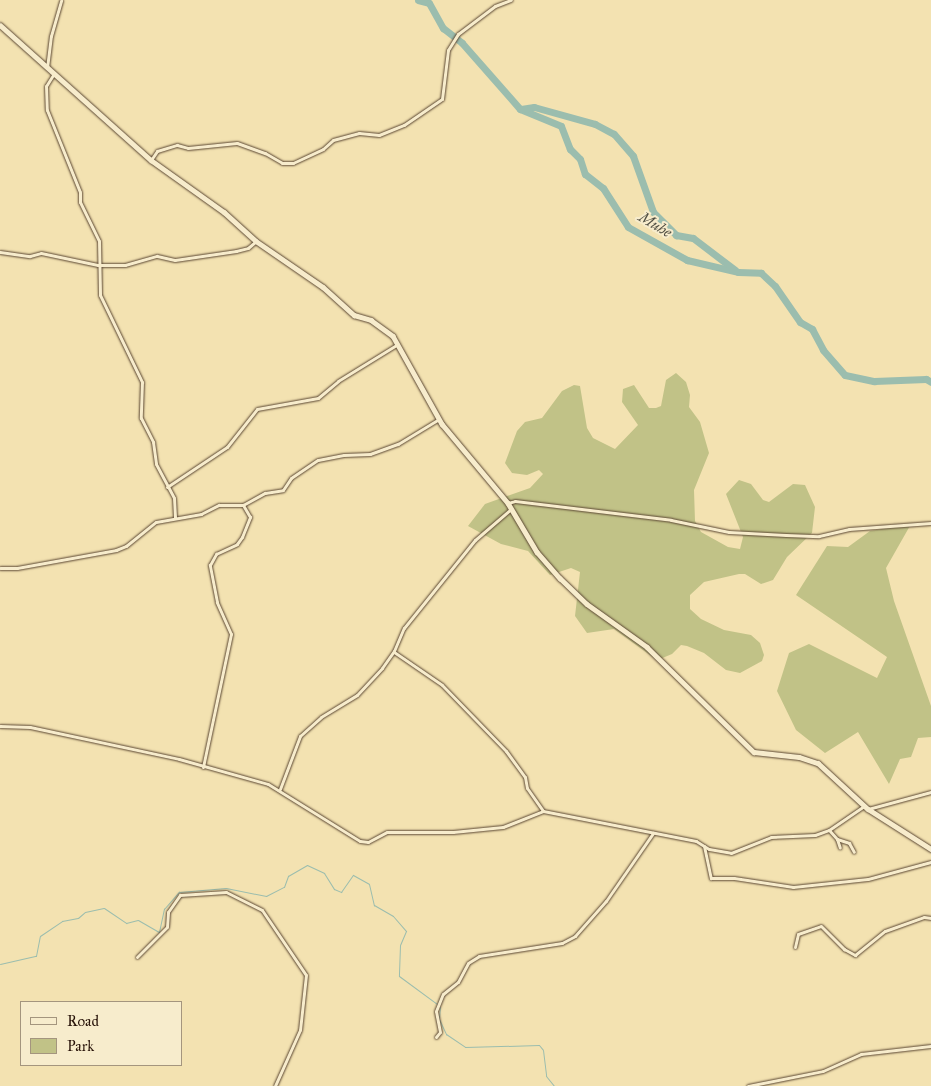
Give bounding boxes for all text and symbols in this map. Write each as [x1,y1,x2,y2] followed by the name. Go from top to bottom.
[635,208,675,242] water label: Muhe
[20,1001,182,1066] legend
[67,1012,99,1030] text: Road
[67,1037,94,1055] text: Park

